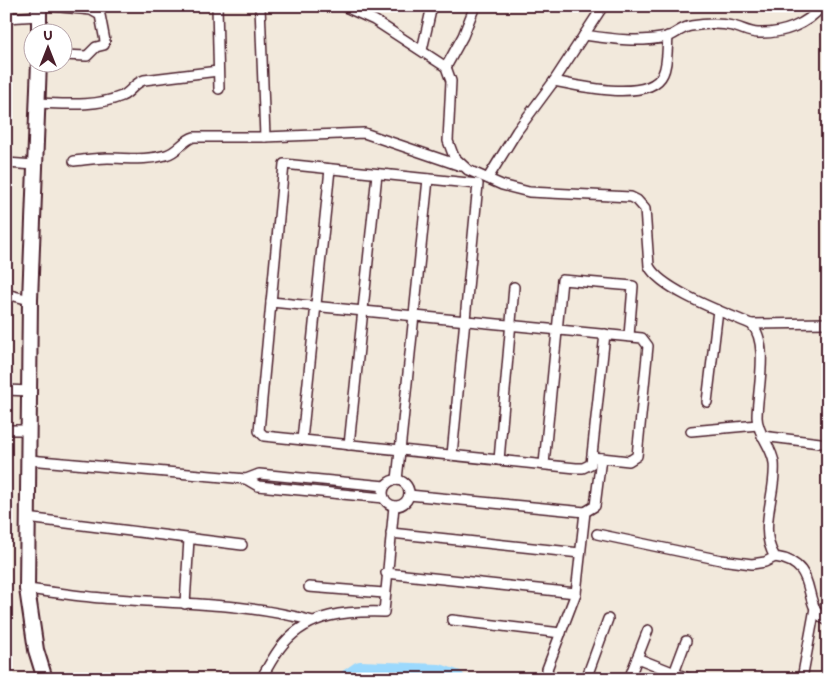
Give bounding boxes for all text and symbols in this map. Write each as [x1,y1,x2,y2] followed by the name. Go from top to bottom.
[22,22,72,72] north arrow
[43,27,53,44] text: U

